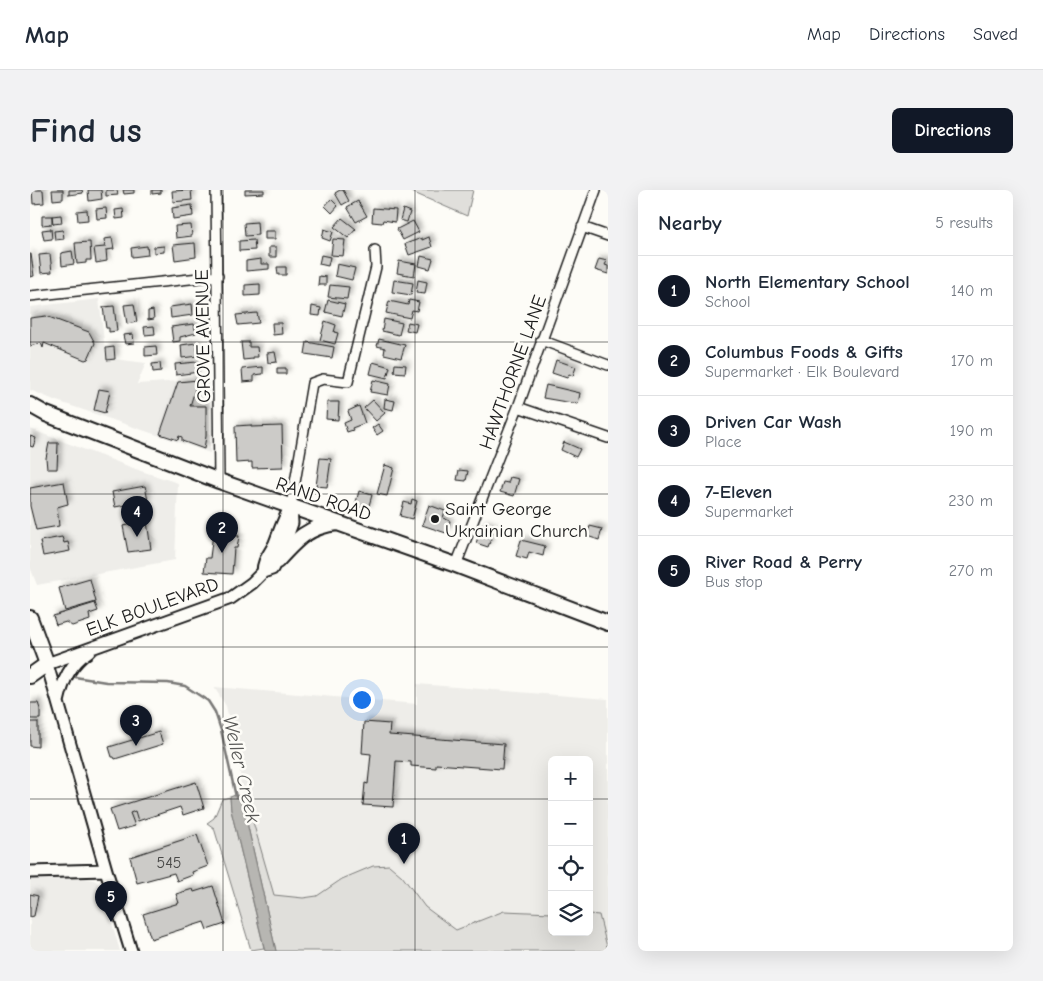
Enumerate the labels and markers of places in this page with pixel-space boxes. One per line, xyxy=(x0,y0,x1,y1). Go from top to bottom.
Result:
pin: 4 xyxy=(121,496,153,537)
place label: Saint George Ukrainian Church xyxy=(445,498,588,542)
pin: 2 xyxy=(206,512,238,553)
marker: Saint George Ukrainian Church xyxy=(429,513,441,525)
pin: 3 xyxy=(120,705,152,746)
pin: 1 xyxy=(388,823,420,864)
pin: 5 xyxy=(95,881,127,922)

